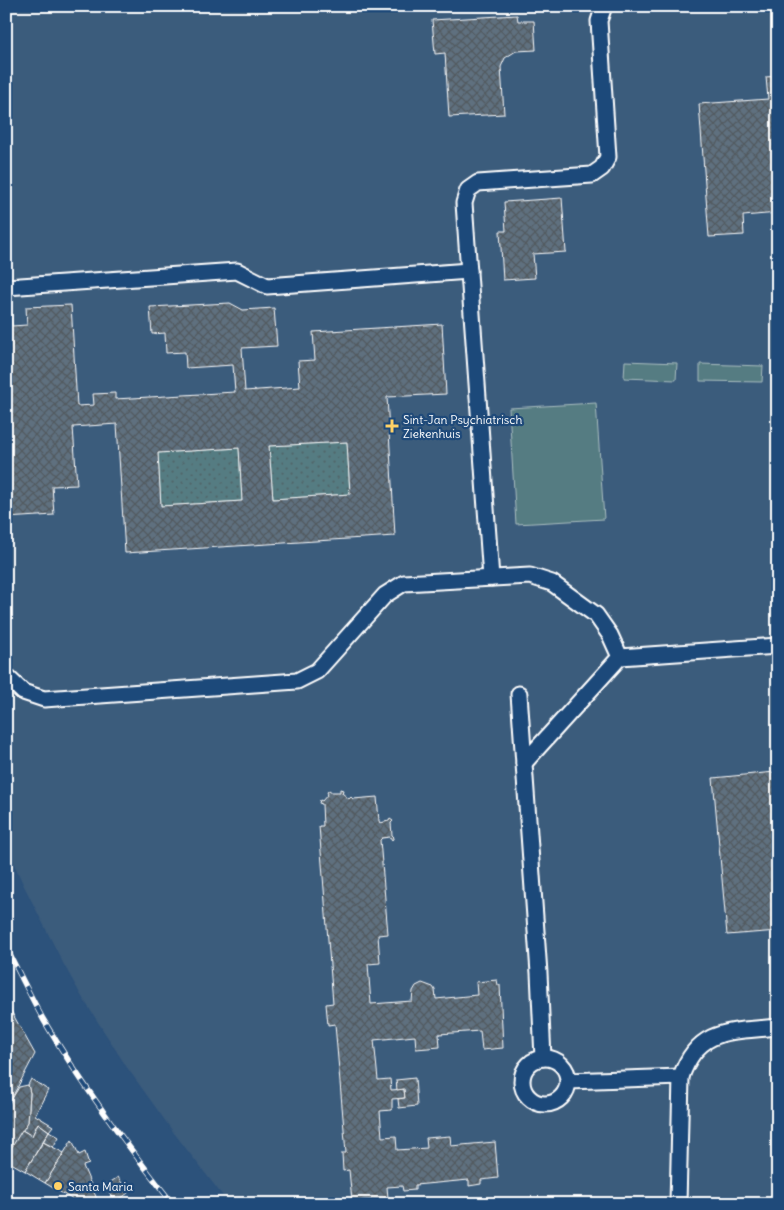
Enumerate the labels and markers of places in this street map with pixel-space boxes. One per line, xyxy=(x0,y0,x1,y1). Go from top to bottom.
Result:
place label: Sint-Jan Psychiatrisch Ziekenhuis xyxy=(403,412,522,441)
marker: Sint-Jan Psychiatrisch Ziekenhuis xyxy=(385,419,399,433)
place label: Santa Maria xyxy=(68,1179,133,1194)
marker: Santa Maria xyxy=(52,1180,64,1192)

